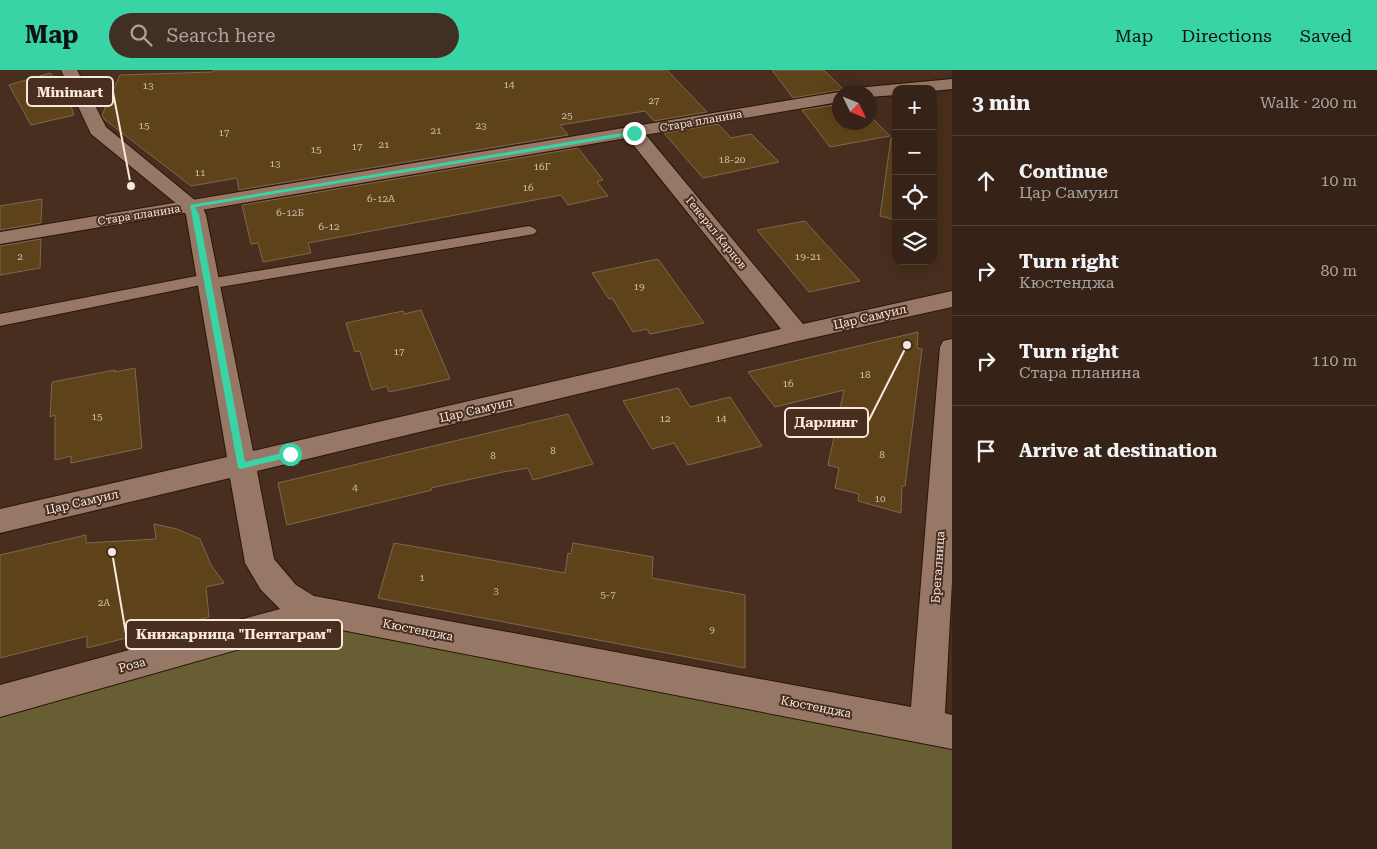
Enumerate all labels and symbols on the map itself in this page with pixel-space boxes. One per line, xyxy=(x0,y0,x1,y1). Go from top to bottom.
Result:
callout: Minimart xyxy=(27,77,113,106)
house number: 14 xyxy=(503,79,515,90)
house number: 13 xyxy=(142,80,154,91)
text: Minimart xyxy=(37,84,103,100)
north arrow xyxy=(832,85,877,130)
house number: 27 xyxy=(648,95,660,106)
street label: Стара планина xyxy=(659,107,743,135)
house number: 25 xyxy=(561,110,573,121)
house number: 15 xyxy=(138,120,150,131)
house number: 23 xyxy=(475,120,487,131)
route end xyxy=(623,122,646,145)
house number: 21 xyxy=(430,125,442,136)
house number: 17 xyxy=(218,127,230,138)
house number: 21 xyxy=(378,139,390,150)
house number: 17 xyxy=(351,141,363,152)
house number: 15 xyxy=(310,144,322,155)
house number: 18-20 xyxy=(719,154,746,165)
house number: 13 xyxy=(269,158,281,169)
house number: 16Г xyxy=(533,161,551,172)
house number: 11 xyxy=(194,167,206,178)
house number: 16 xyxy=(522,182,534,193)
house number: 6-12А xyxy=(367,193,395,204)
street label: Генерал Карцов xyxy=(683,194,749,272)
street label: Стара планина xyxy=(97,202,181,228)
house number: 6-12Б xyxy=(276,207,304,218)
house number: 6-12 xyxy=(318,221,340,232)
house number: 2 xyxy=(17,251,23,262)
house number: 19-21 xyxy=(795,251,822,262)
house number: 19 xyxy=(633,281,645,292)
street label: Цар Самуил xyxy=(832,302,908,332)
house number: 17 xyxy=(393,346,405,357)
house number: 18 xyxy=(859,369,871,380)
house number: 16 xyxy=(782,378,794,389)
street label: Цар Самуил xyxy=(438,395,514,425)
callout: Дарлинг xyxy=(785,408,868,437)
house number: 15 xyxy=(91,411,103,422)
house number: 12 xyxy=(659,413,671,424)
house number: 14 xyxy=(715,413,727,424)
text: Дарлинг xyxy=(794,414,858,430)
route start xyxy=(279,443,302,466)
house number: 8 xyxy=(550,445,556,456)
house number: 8 xyxy=(879,449,885,460)
house number: 8 xyxy=(490,450,496,461)
house number: 4 xyxy=(352,482,358,493)
street label: Цар Самуил xyxy=(44,487,120,517)
house number: 10 xyxy=(874,493,886,504)
street label: Брегалница xyxy=(928,530,948,604)
house number: 1 xyxy=(419,572,425,583)
house number: 3 xyxy=(493,585,499,596)
house number: 5-7 xyxy=(600,589,616,600)
house number: 2А xyxy=(98,597,110,608)
street label: Кюстенджа xyxy=(382,616,455,644)
callout: Книжарница "Пентаграм" xyxy=(126,620,342,649)
house number: 9 xyxy=(709,624,715,635)
text: Книжарница "Пентаграм" xyxy=(136,626,332,642)
street label: Роза xyxy=(117,655,148,675)
street label: Кюстенджа xyxy=(780,693,853,721)

